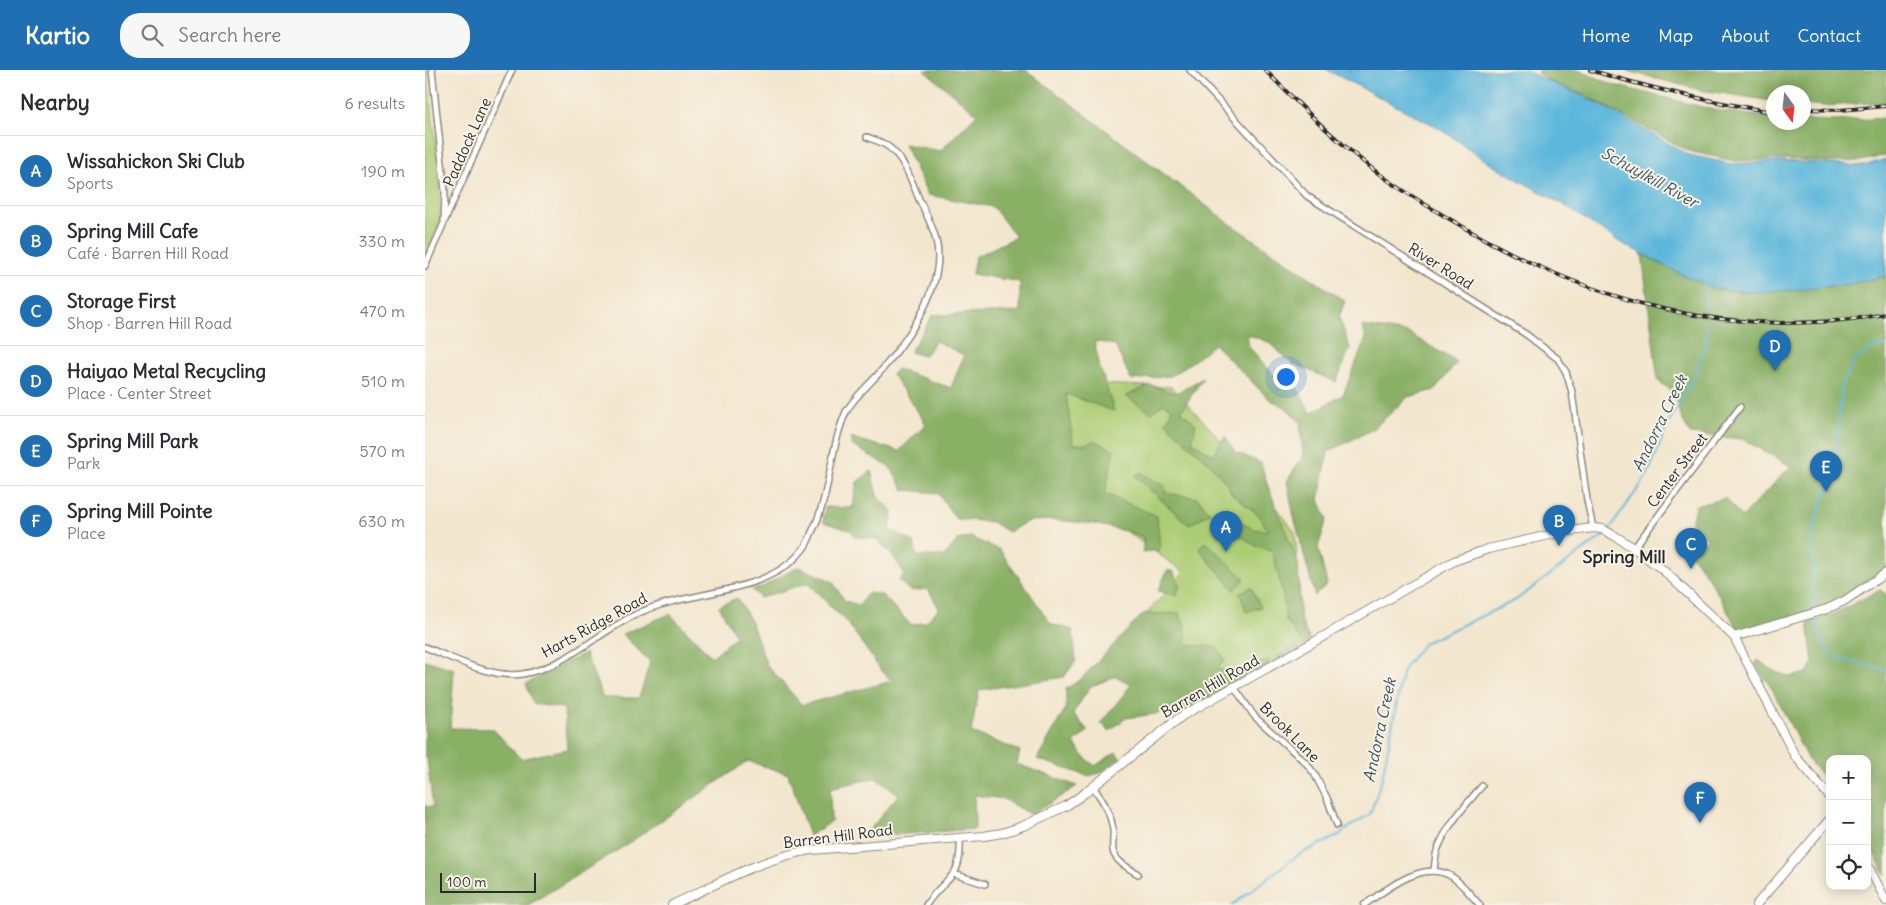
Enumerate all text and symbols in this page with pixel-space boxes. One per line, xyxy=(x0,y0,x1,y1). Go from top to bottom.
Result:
search box xyxy=(120,13,470,58)
text: Kartio xyxy=(25,20,90,50)
icon: search xyxy=(138,21,166,49)
text: Search here xyxy=(178,23,281,47)
text: Home xyxy=(1582,24,1630,47)
text: Map xyxy=(1658,24,1693,47)
text: About xyxy=(1721,24,1769,47)
text: Contact xyxy=(1797,24,1861,47)
north arrow xyxy=(1766,85,1811,130)
text: Nearby xyxy=(20,89,90,116)
text: 6 results xyxy=(344,93,405,113)
street label: Paddock Lane xyxy=(439,95,495,189)
water label: Schuylkill River xyxy=(1598,142,1704,213)
text: Wissahickon Ski Club xyxy=(67,149,245,173)
text: A xyxy=(31,161,41,181)
text: 190 m xyxy=(361,161,405,181)
text: Sports xyxy=(67,173,113,193)
text: Spring Mill Cafe xyxy=(67,219,198,243)
text: B xyxy=(31,231,41,251)
text: 330 m xyxy=(358,231,405,251)
street label: River Road xyxy=(1405,239,1477,294)
text: Café · Barren Hill Road xyxy=(67,243,229,263)
text: Storage First xyxy=(67,289,176,313)
text: C xyxy=(31,301,41,321)
text: 470 m xyxy=(360,301,405,321)
text: Shop · Barren Hill Road xyxy=(67,313,232,333)
pin: D xyxy=(1759,330,1791,371)
text: Haiyao Metal Recycling xyxy=(67,359,266,383)
your location xyxy=(1273,364,1299,390)
water label: Andorra Creek xyxy=(1627,369,1692,475)
text: D xyxy=(30,371,42,391)
text: 510 m xyxy=(361,371,405,391)
text: Place · Center Street xyxy=(67,383,212,403)
text: Spring Mill Park xyxy=(67,429,198,453)
street label: Center Street xyxy=(1643,429,1711,511)
text: E xyxy=(31,441,41,461)
text: 570 m xyxy=(360,441,405,461)
pin: E xyxy=(1810,451,1842,492)
text: Park xyxy=(67,453,100,473)
text: Spring Mill Pointe xyxy=(67,499,212,523)
pin: B xyxy=(1543,505,1575,546)
text: F xyxy=(31,511,41,531)
text: 630 m xyxy=(358,511,405,531)
pin: A xyxy=(1210,511,1242,552)
text: Place xyxy=(67,523,106,543)
pin: C xyxy=(1675,528,1707,569)
district label: Spring Mill xyxy=(1582,545,1666,568)
street label: Harts Ridge Road xyxy=(538,588,650,662)
street label: Barren Hill Road xyxy=(1158,650,1263,722)
water label: Andorra Creek xyxy=(1358,674,1400,784)
street label: Brook Lane xyxy=(1256,698,1324,766)
map controls xyxy=(1826,755,1871,890)
button: + xyxy=(1826,755,1871,800)
pin: F xyxy=(1684,782,1716,823)
button: − xyxy=(1826,800,1871,845)
street label: Barren Hill Road xyxy=(782,820,894,852)
button: locate xyxy=(1826,845,1871,890)
scale bar xyxy=(440,870,536,893)
text: 100 m xyxy=(447,873,487,891)

